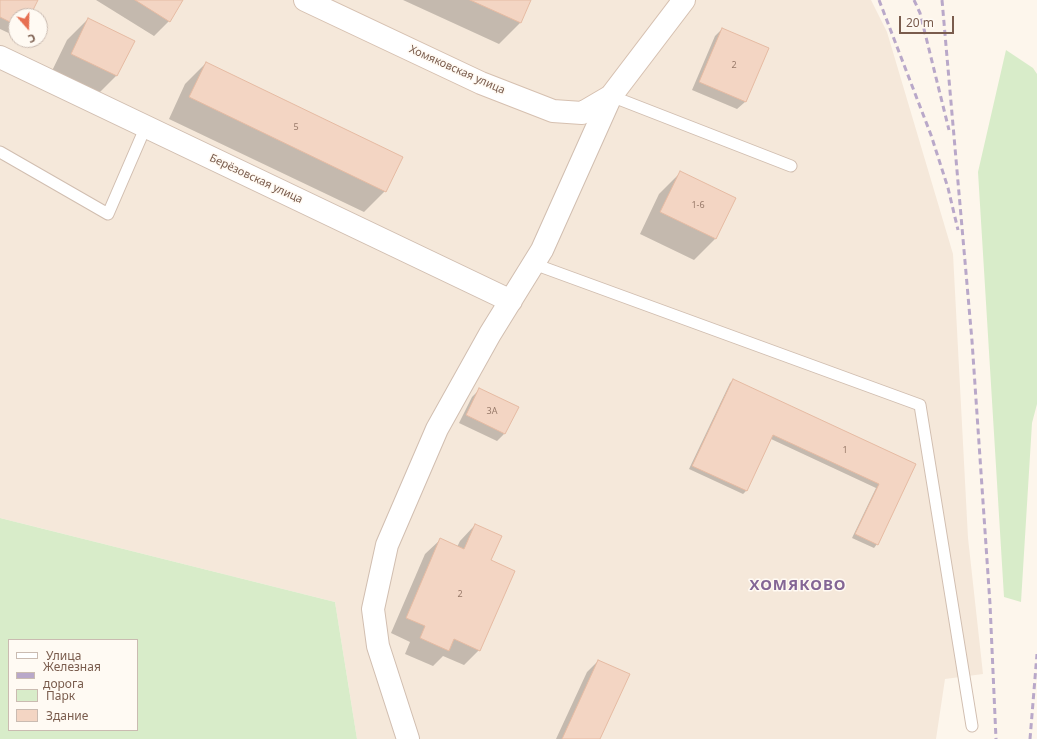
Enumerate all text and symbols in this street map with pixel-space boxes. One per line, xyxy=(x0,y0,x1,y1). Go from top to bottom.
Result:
north arrow xyxy=(8,8,48,48)
scale bar xyxy=(901,8,956,34)
text: 20 m xyxy=(906,14,934,31)
text: С xyxy=(26,31,38,47)
street label: Хомяковская улица xyxy=(407,43,507,97)
house number: 2 xyxy=(731,60,737,70)
house number: 5 xyxy=(293,122,299,132)
street label: Берёзовская улица xyxy=(207,152,305,206)
house number: 1-6 xyxy=(691,200,705,210)
house number: 3А xyxy=(487,406,497,416)
house number: 1 xyxy=(842,445,848,455)
district label: ХОМЯКОВО xyxy=(749,577,847,595)
house number: 2 xyxy=(457,589,463,599)
legend xyxy=(8,639,138,731)
text: Улица xyxy=(46,647,81,664)
text: Железная дорога xyxy=(43,658,101,692)
text: Парк xyxy=(46,687,75,704)
text: Здание xyxy=(46,707,88,724)

